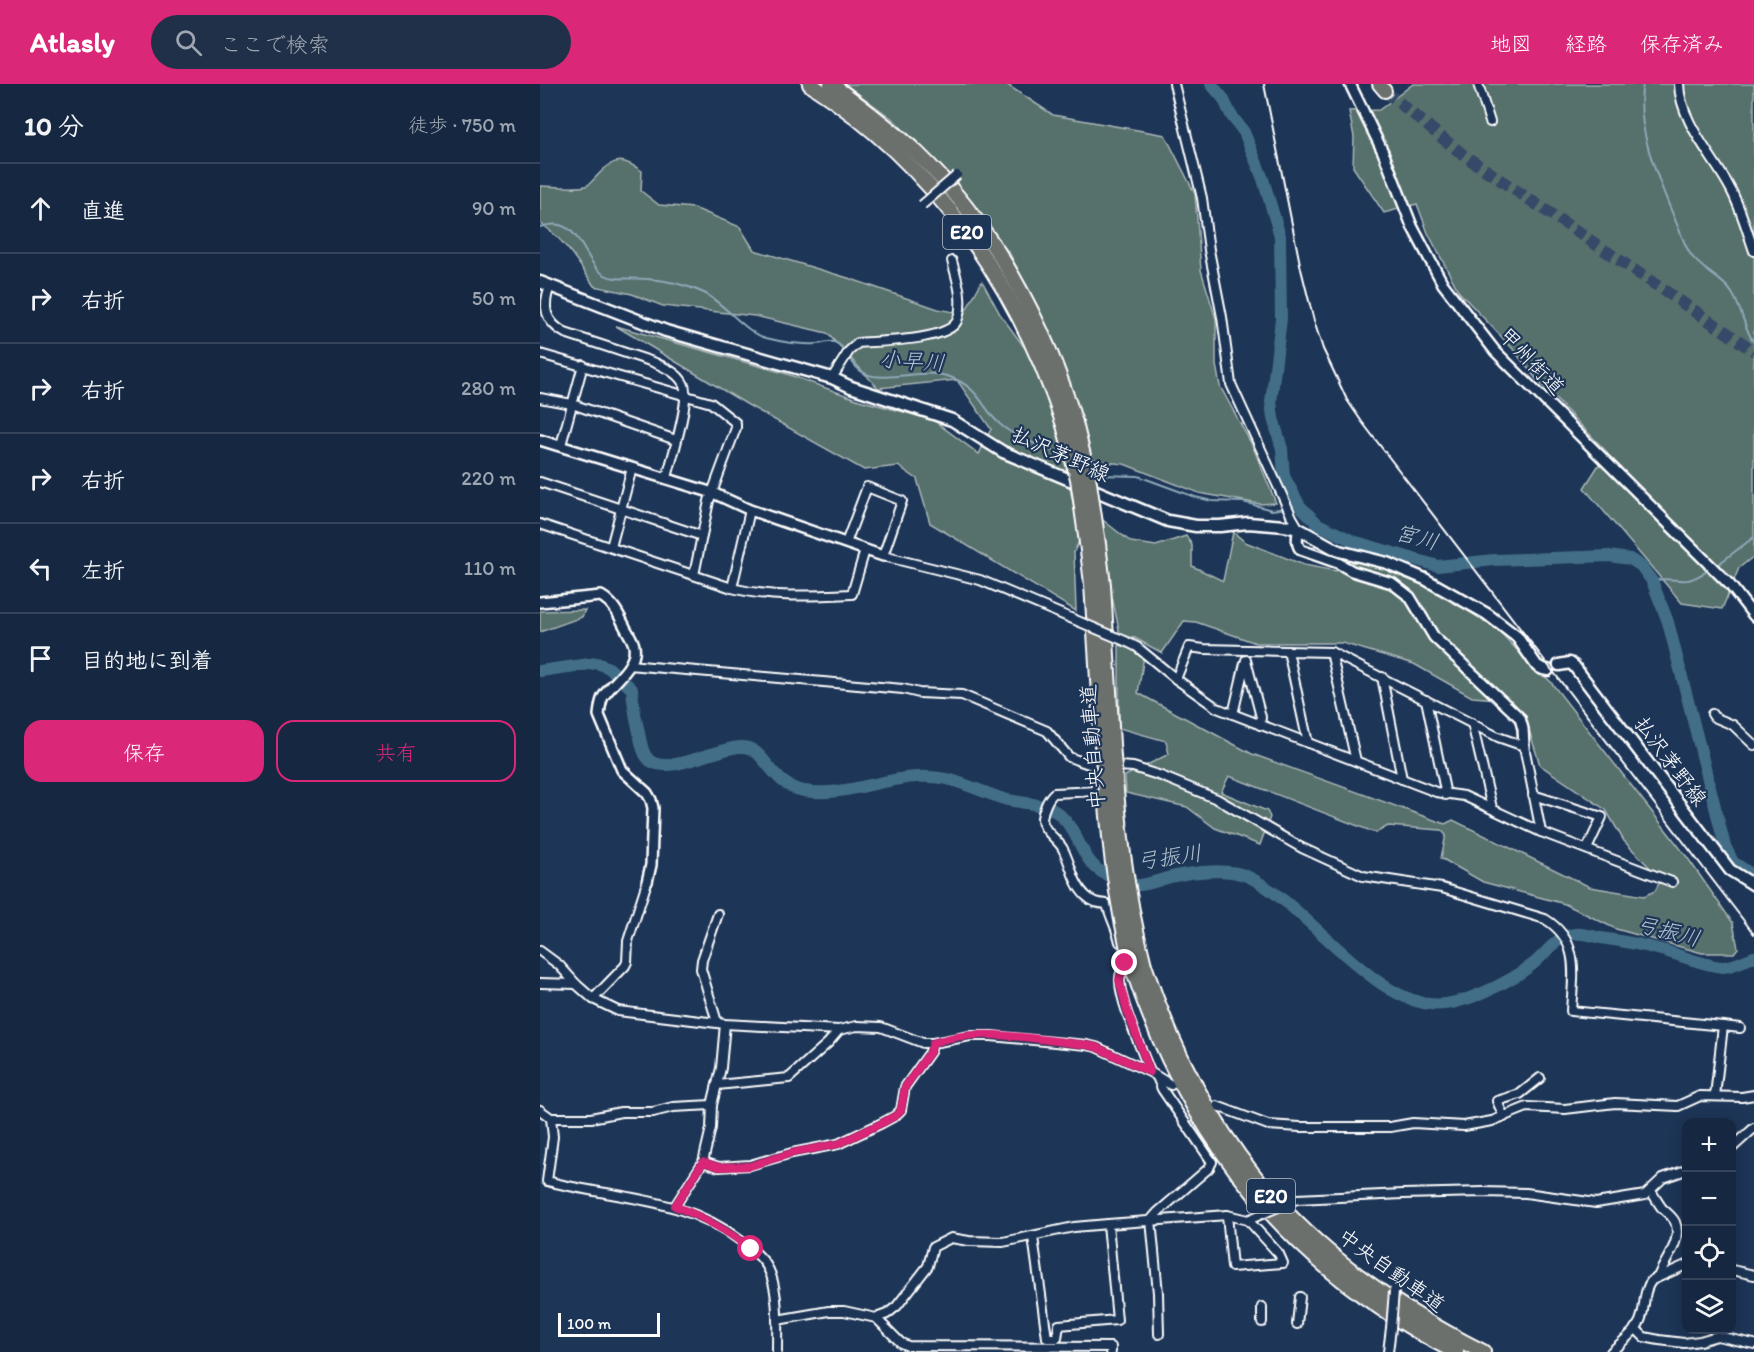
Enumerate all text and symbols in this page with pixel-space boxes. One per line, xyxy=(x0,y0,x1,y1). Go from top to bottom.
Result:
search box xyxy=(151,15,571,69)
text: Atlasly xyxy=(30,25,115,59)
icon: search xyxy=(172,26,205,59)
text: ここで検索 xyxy=(220,31,330,58)
text: 地図 xyxy=(1490,31,1532,56)
text: 経路 xyxy=(1565,31,1607,56)
text: 保存済み xyxy=(1640,31,1724,56)
text: 10 分 xyxy=(24,110,84,142)
text: 徒歩 · 750 m xyxy=(408,113,516,137)
icon: ahead xyxy=(24,192,57,225)
text: 90 m xyxy=(472,196,516,220)
text: 直進 xyxy=(81,197,125,224)
road number: E20 xyxy=(943,215,991,249)
icon: right xyxy=(24,282,57,315)
text: 50 m xyxy=(472,286,516,310)
text: 右折 xyxy=(81,287,125,314)
street label: 甲州街道 xyxy=(1494,322,1570,400)
water label: 小早川 xyxy=(878,345,946,377)
icon: right xyxy=(24,372,57,405)
text: 280 m xyxy=(461,376,516,400)
text: 右折 xyxy=(81,377,125,404)
street label: 払沢茅野線 xyxy=(1008,421,1114,487)
icon: right xyxy=(24,462,57,495)
text: 220 m xyxy=(461,466,516,490)
text: 右折 xyxy=(81,467,125,494)
water label: 宮川 xyxy=(1392,518,1442,556)
icon: left xyxy=(24,552,57,585)
text: 110 m xyxy=(464,556,516,580)
text: 左折 xyxy=(81,557,125,584)
icon: arrive xyxy=(24,642,57,675)
text: 目的地に到着 xyxy=(81,647,213,674)
street label: 中央自動車道 xyxy=(1075,683,1109,811)
street label: 払沢茅野線 xyxy=(1629,712,1713,810)
button: 保存 xyxy=(24,720,264,782)
button: 共有 xyxy=(276,720,516,782)
water label: 弓振川 xyxy=(1134,839,1204,875)
water label: 弓振川 xyxy=(1633,910,1703,952)
route end xyxy=(1111,949,1137,975)
map controls xyxy=(1682,1118,1736,1334)
button: + xyxy=(1682,1118,1736,1172)
button: − xyxy=(1682,1172,1736,1226)
road number: E20 xyxy=(1247,1179,1295,1213)
street label: 中央自動車道 xyxy=(1334,1223,1450,1317)
button: locate xyxy=(1682,1226,1736,1280)
route start xyxy=(737,1235,763,1261)
button: layers xyxy=(1682,1280,1736,1334)
scale bar xyxy=(558,1310,660,1338)
text: 100 m xyxy=(567,1314,611,1333)

